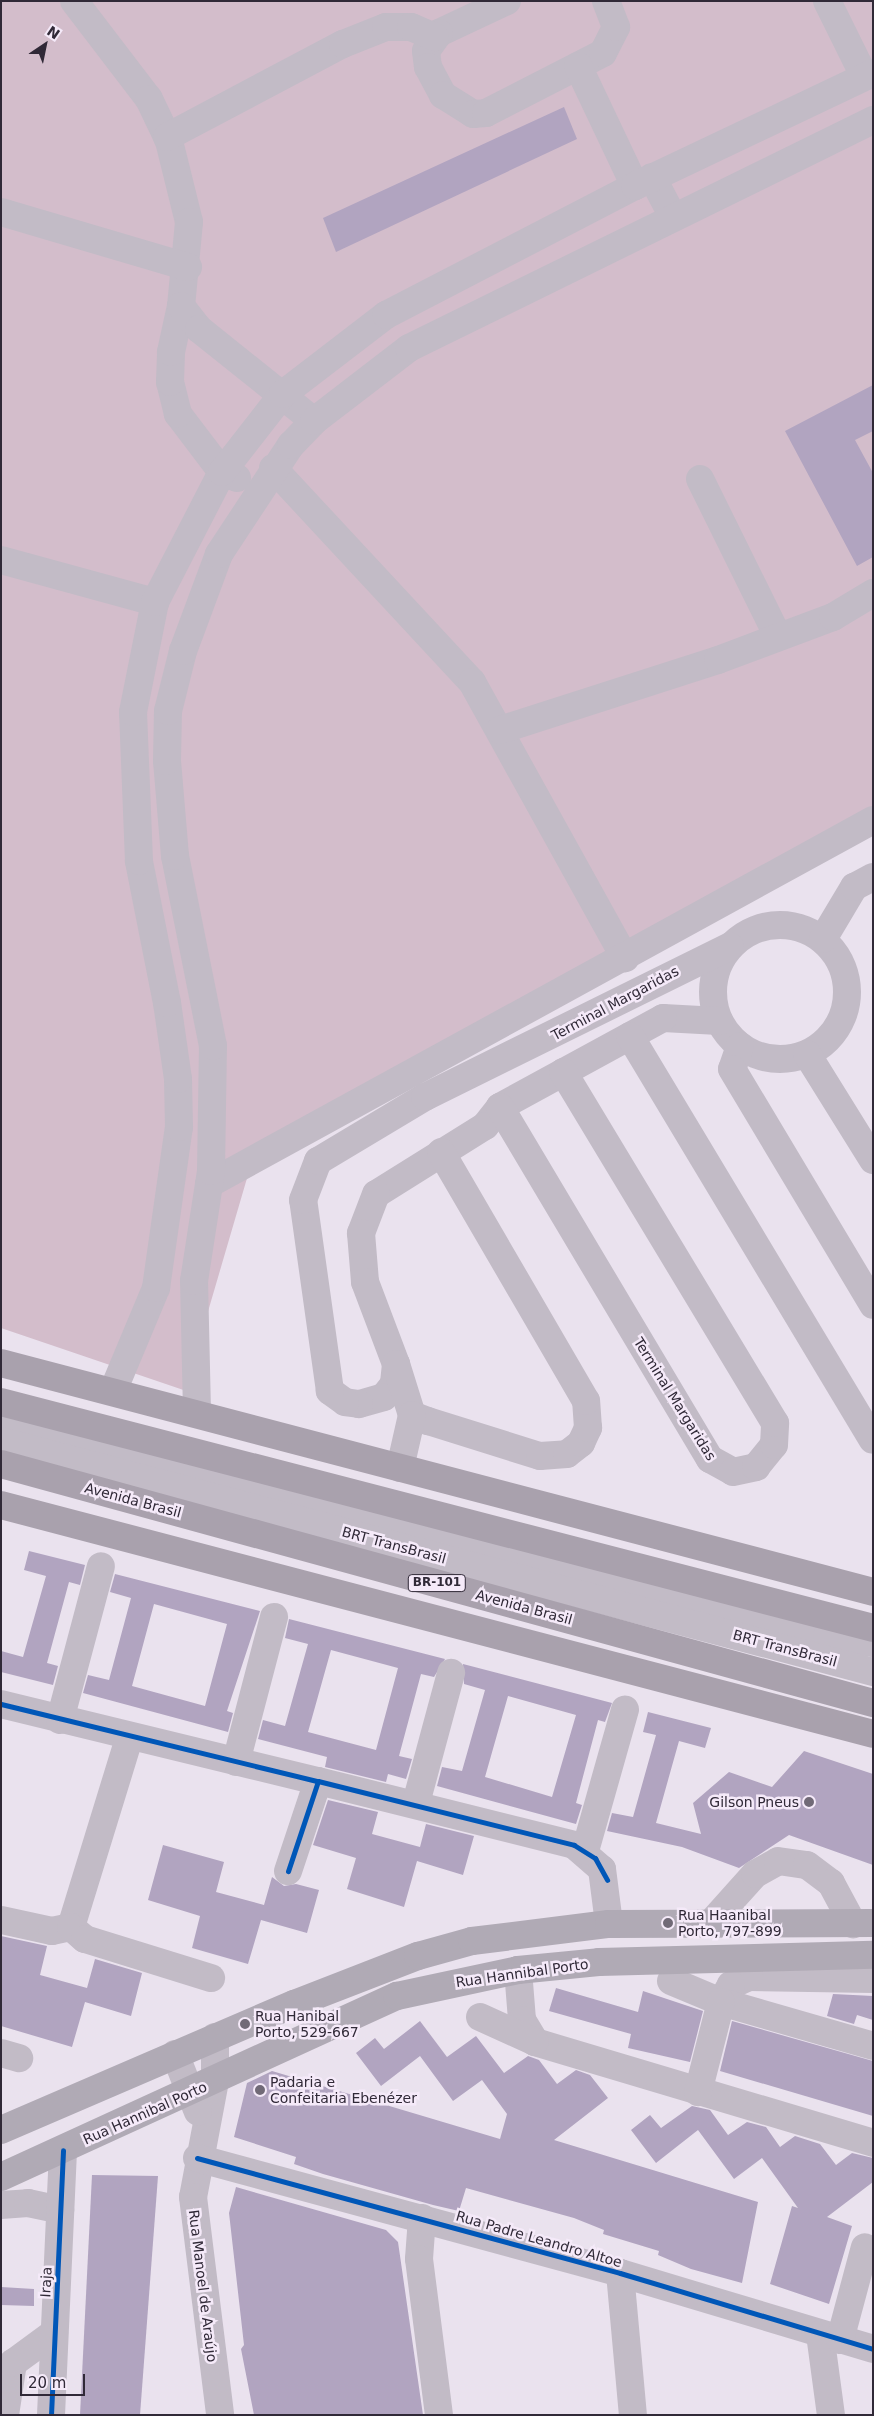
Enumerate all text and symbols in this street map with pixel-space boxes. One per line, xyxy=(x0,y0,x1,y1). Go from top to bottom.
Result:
north arrow xyxy=(20,20,70,70)
text: N xyxy=(44,23,63,42)
street label: Terminal Margaridas xyxy=(549,962,681,1044)
street label: Terminal Margaridas xyxy=(630,1334,720,1464)
street label: Avenida Brasil xyxy=(83,1479,183,1521)
street label: BRT TransBrasil xyxy=(340,1523,448,1567)
road number: BR-101 xyxy=(407,1574,467,1592)
street label: Avenida Brasil xyxy=(474,1586,574,1628)
street label: BRT TransBrasil xyxy=(731,1626,839,1670)
place label: Gilson Pneus xyxy=(709,1794,799,1810)
marker: Gilson Pneus xyxy=(803,1796,815,1808)
place label: Rua Haanibal Porto, 797-899 xyxy=(678,1907,782,1940)
marker: Rua Haanibal Porto, 797-899 xyxy=(662,1917,674,1929)
street label: Rua Hannibal Porto xyxy=(455,1955,589,1991)
place label: Rua Hanibal Porto, 529-667 xyxy=(255,2008,359,2040)
marker: Rua Hanibal Porto, 529-667 xyxy=(239,2018,251,2030)
place label: Padaria e Confeitaria Ebenézer xyxy=(270,2074,417,2106)
street label: Rua Hannibal Porto xyxy=(80,2078,210,2148)
marker: Padaria e Confeitaria Ebenézer xyxy=(254,2084,266,2096)
street label: Rua Padre Leandro Altoe xyxy=(454,2207,624,2271)
street label: Rua Manoel de Araújo xyxy=(185,2209,221,2363)
street label: Iraja xyxy=(37,2266,55,2298)
scale bar xyxy=(22,2364,88,2396)
text: 20 m xyxy=(28,2374,66,2392)

